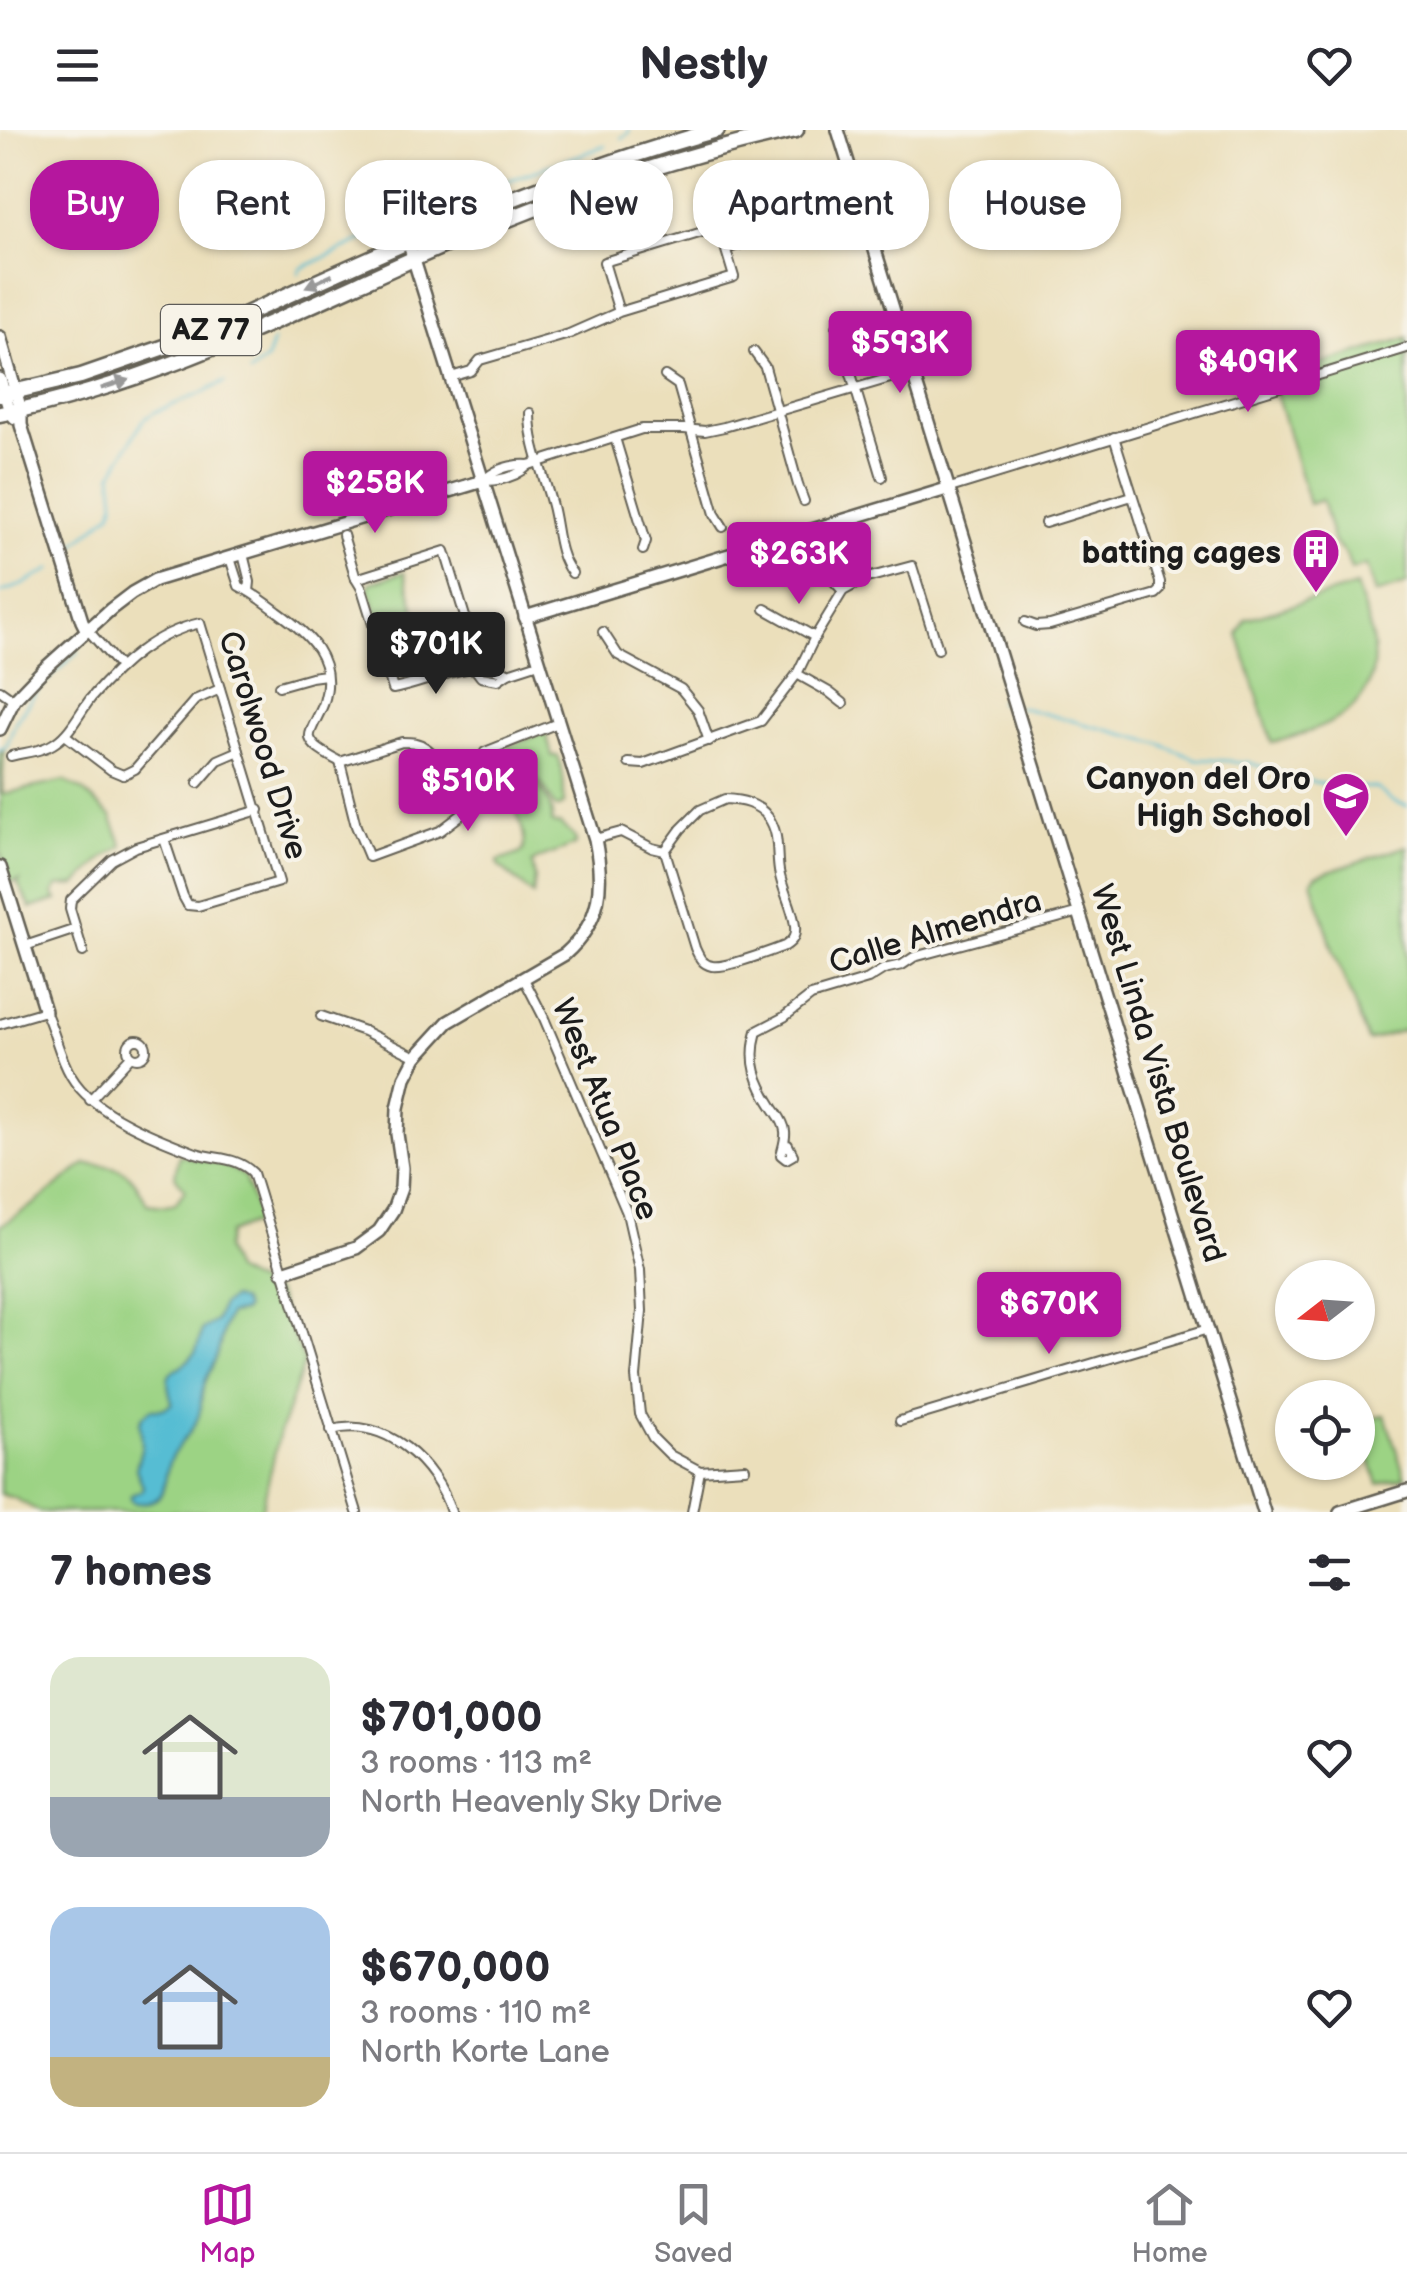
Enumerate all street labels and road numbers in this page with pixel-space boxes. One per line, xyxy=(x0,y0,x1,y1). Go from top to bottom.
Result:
road number: AZ 77 xyxy=(161,305,261,355)
street label: Carolwood Drive xyxy=(209,626,316,864)
street label: West Linda Vista Boulevard xyxy=(1081,880,1234,1267)
street label: Calle Almendra xyxy=(825,882,1046,983)
street label: West Atua Place xyxy=(542,993,667,1226)

